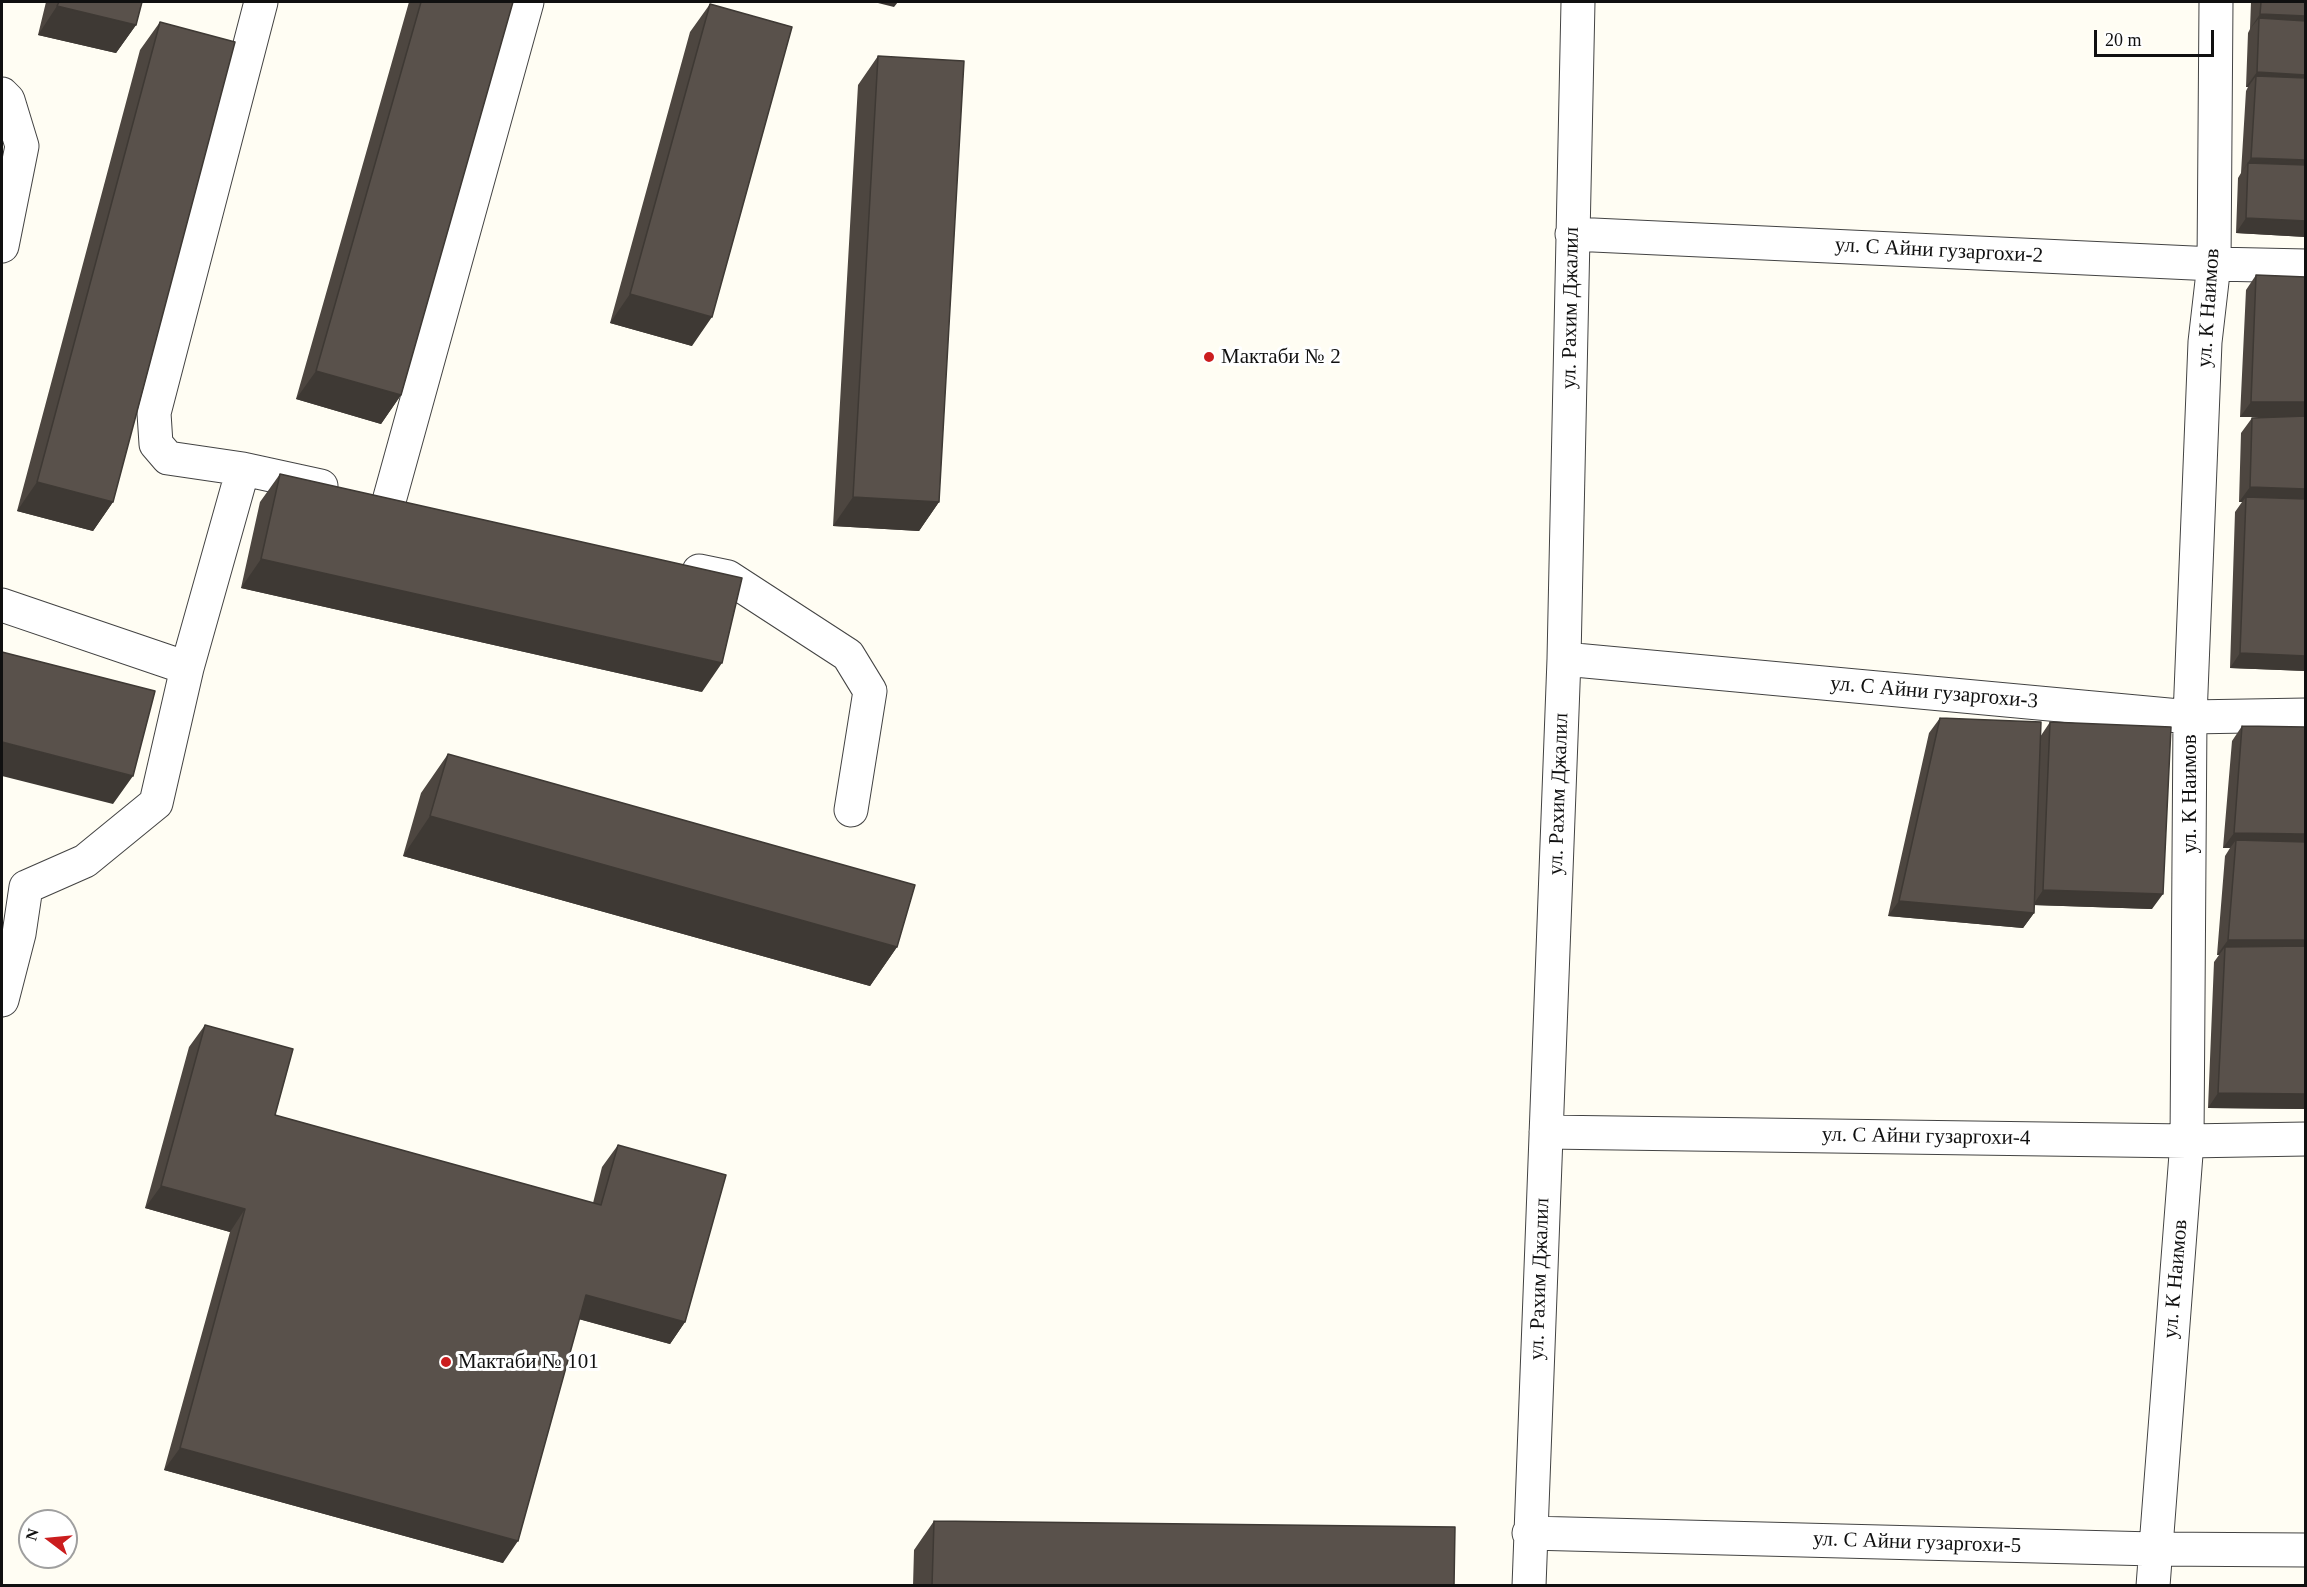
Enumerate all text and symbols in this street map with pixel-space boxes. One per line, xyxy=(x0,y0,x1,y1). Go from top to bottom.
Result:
scale bar xyxy=(2097,18,2217,56)
text: 20 m xyxy=(2105,30,2142,50)
street label: ул. Рахим Джалил xyxy=(1557,227,1585,389)
street label: ул. С Айни гузаргохи-2 xyxy=(1834,233,2044,269)
street label: ул. К Наимов xyxy=(2192,248,2226,368)
place label: Мактаби № 2 xyxy=(1221,344,1341,370)
marker: Мактаби № 2 xyxy=(1202,350,1216,364)
street label: ул. С Айни гузаргохи-3 xyxy=(1829,671,2039,715)
street label: ул. Рахим Джалил xyxy=(1544,712,1574,876)
street label: ул. К Наимов xyxy=(2177,734,2203,854)
street label: ул. С Айни гузаргохи-4 xyxy=(1822,1123,2030,1151)
street label: ул. Рахим Джалил xyxy=(1525,1197,1555,1361)
street label: ул. К Наимов xyxy=(2158,1219,2194,1339)
place label: Мактаби № 101 xyxy=(458,1349,599,1375)
marker: Мактаби № 101 xyxy=(439,1355,453,1369)
north arrow xyxy=(18,1509,78,1569)
text: N xyxy=(22,1527,42,1542)
street label: ул. С Айни гузаргохи-5 xyxy=(1812,1527,2022,1559)

